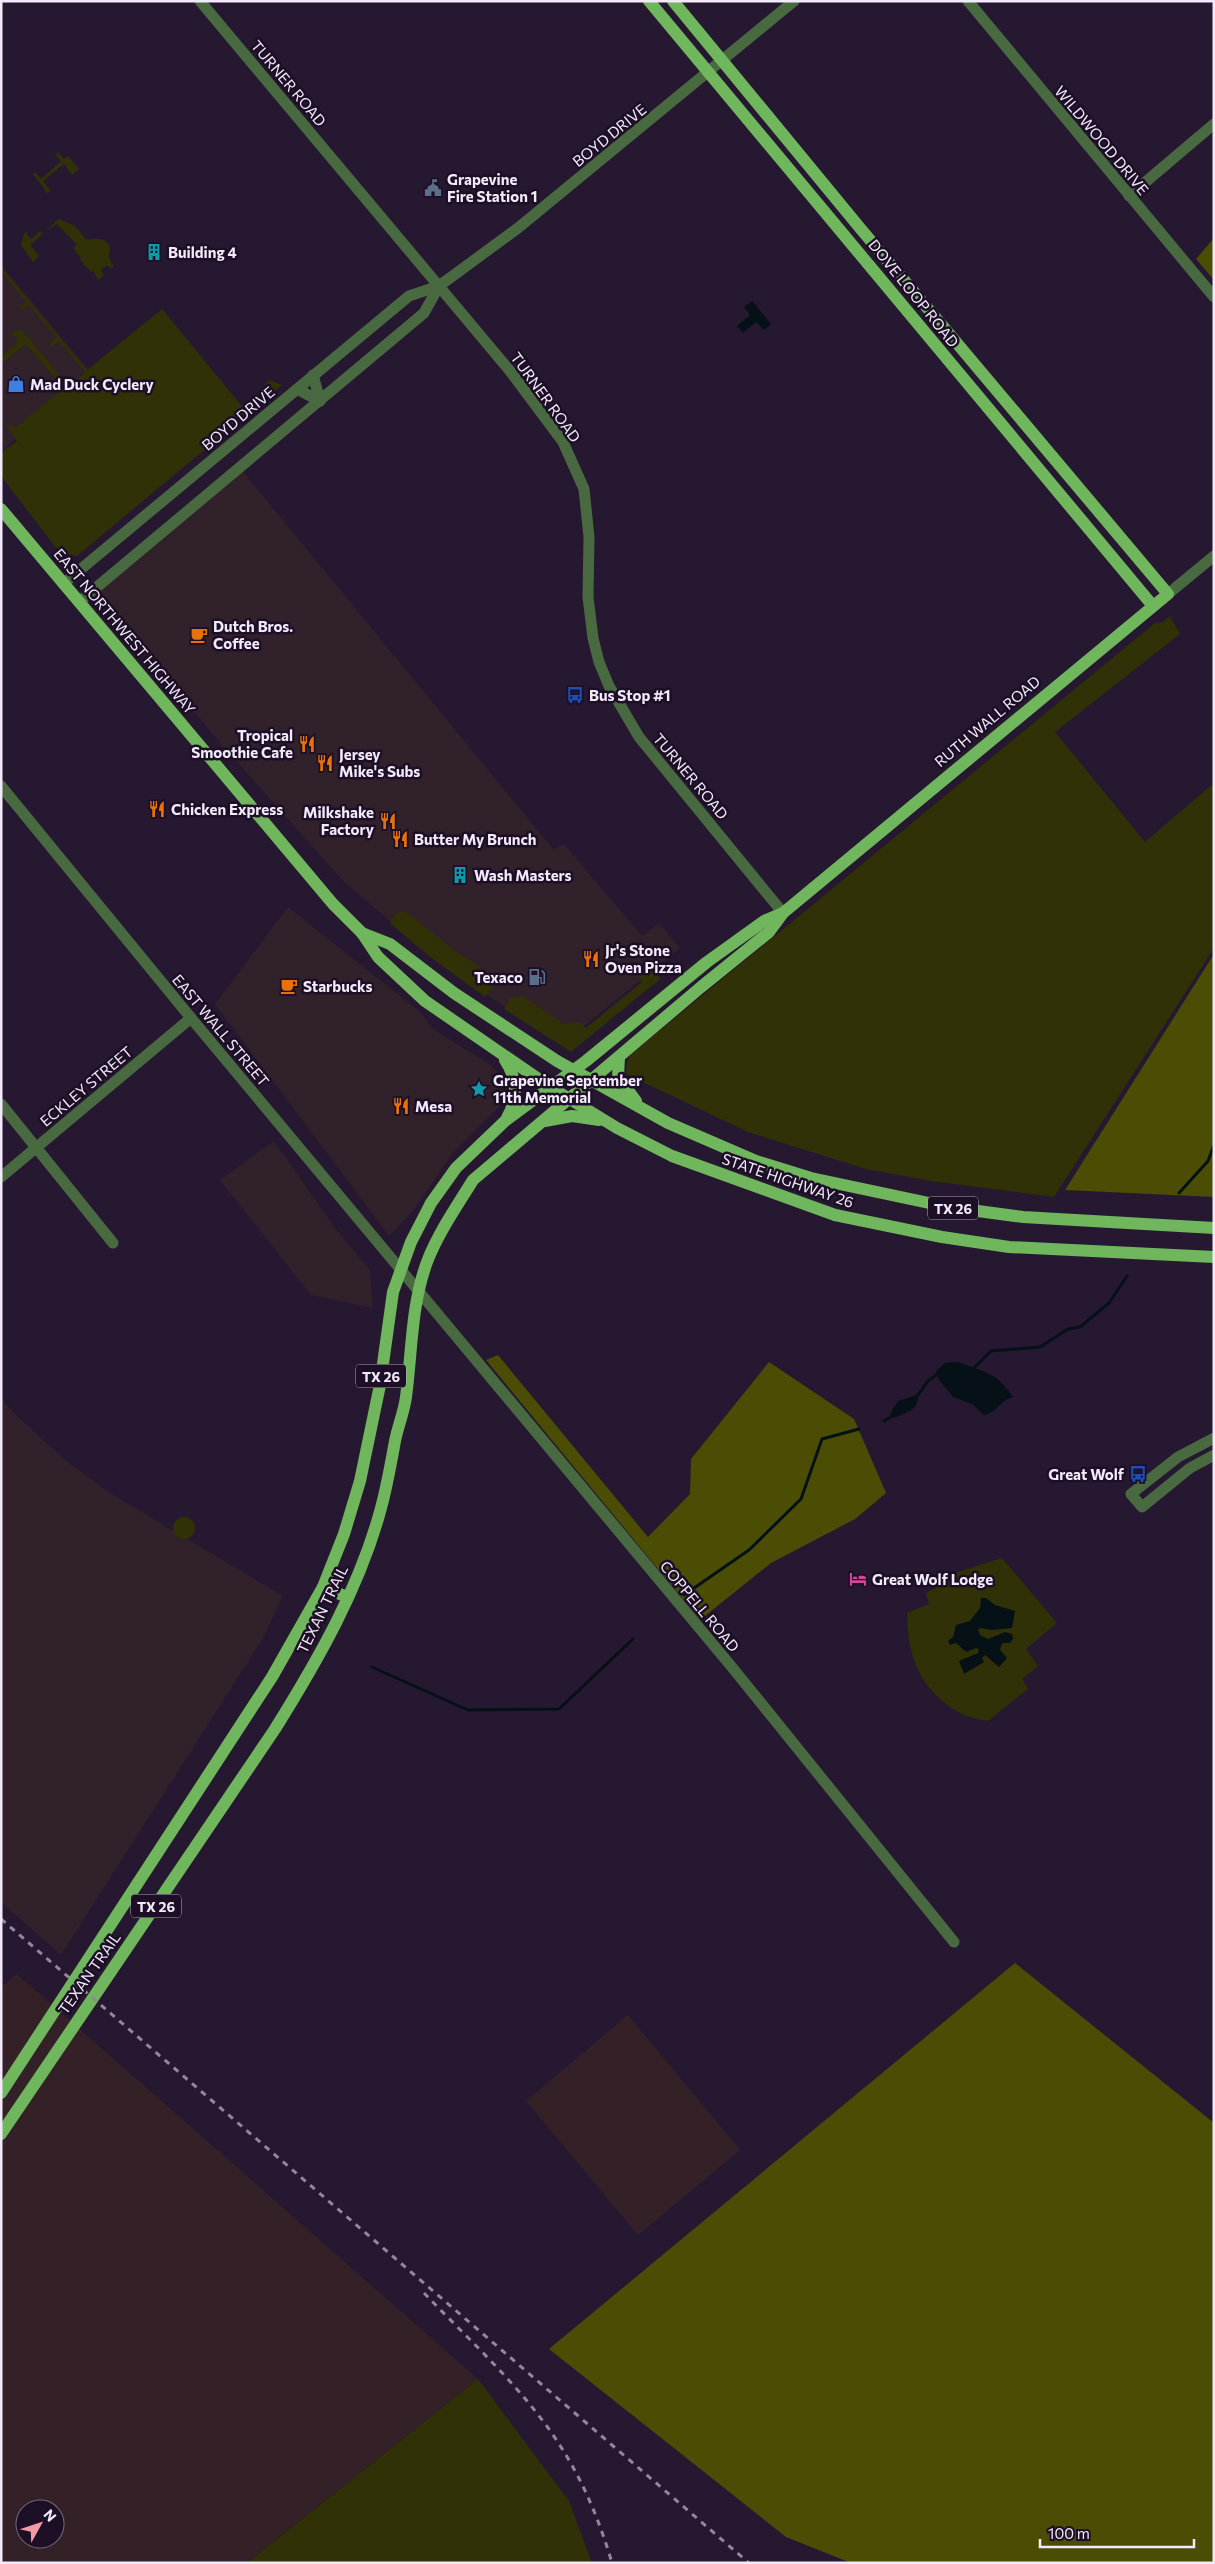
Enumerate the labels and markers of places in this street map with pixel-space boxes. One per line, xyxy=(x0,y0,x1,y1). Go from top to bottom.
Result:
place label: Grapevine Fire Station 1 xyxy=(447,170,537,205)
public building icon: Grapevine Fire Station 1 xyxy=(423,178,443,198)
building icon: Building 4 xyxy=(144,242,164,262)
place label: Building 4 xyxy=(168,243,237,261)
shop icon: Mad Duck Cyclery xyxy=(6,374,26,394)
place label: Mad Duck Cyclery xyxy=(30,375,154,393)
place label: Dutch Bros. Coffee xyxy=(213,617,293,652)
cafe icon: Dutch Bros. Coffee xyxy=(189,625,209,645)
bus stop icon: Bus Stop #1 xyxy=(565,685,585,705)
place label: Bus Stop #1 xyxy=(589,686,670,704)
place label: Tropical Smoothie Cafe xyxy=(191,726,293,761)
restaurant icon: Tropical Smoothie Cafe xyxy=(297,734,317,754)
place label: Jersey Mike's Subs xyxy=(339,745,420,780)
restaurant icon: Jersey Mike's Subs xyxy=(315,753,335,773)
restaurant icon: Chicken Express xyxy=(147,799,167,819)
place label: Chicken Express xyxy=(171,800,283,818)
place label: Milkshake Factory xyxy=(303,803,375,838)
restaurant icon: Milkshake Factory xyxy=(378,811,398,831)
restaurant icon: Butter My Brunch xyxy=(390,829,410,849)
place label: Butter My Brunch xyxy=(414,830,536,848)
building icon: Wash Masters xyxy=(450,865,470,885)
place label: Wash Masters xyxy=(474,866,572,884)
place label: Jr's Stone Oven Pizza xyxy=(605,941,682,976)
restaurant icon: Jr's Stone Oven Pizza xyxy=(581,949,601,969)
fuel station icon: Texaco xyxy=(527,967,547,987)
place label: Texaco xyxy=(474,968,523,986)
cafe icon: Starbucks xyxy=(279,976,299,996)
place label: Starbucks xyxy=(303,977,373,995)
place label: Grapevine September 11th Memorial xyxy=(493,1071,642,1106)
place icon: Grapevine September 11th Memorial xyxy=(469,1079,489,1099)
restaurant icon: Mesa xyxy=(391,1096,411,1116)
place label: Mesa xyxy=(415,1097,452,1115)
bus stop icon: Great Wolf xyxy=(1128,1464,1148,1484)
place label: Great Wolf xyxy=(1048,1465,1125,1483)
hotel icon: Great Wolf Lodge xyxy=(848,1569,868,1589)
place label: Great Wolf Lodge xyxy=(872,1570,993,1588)

